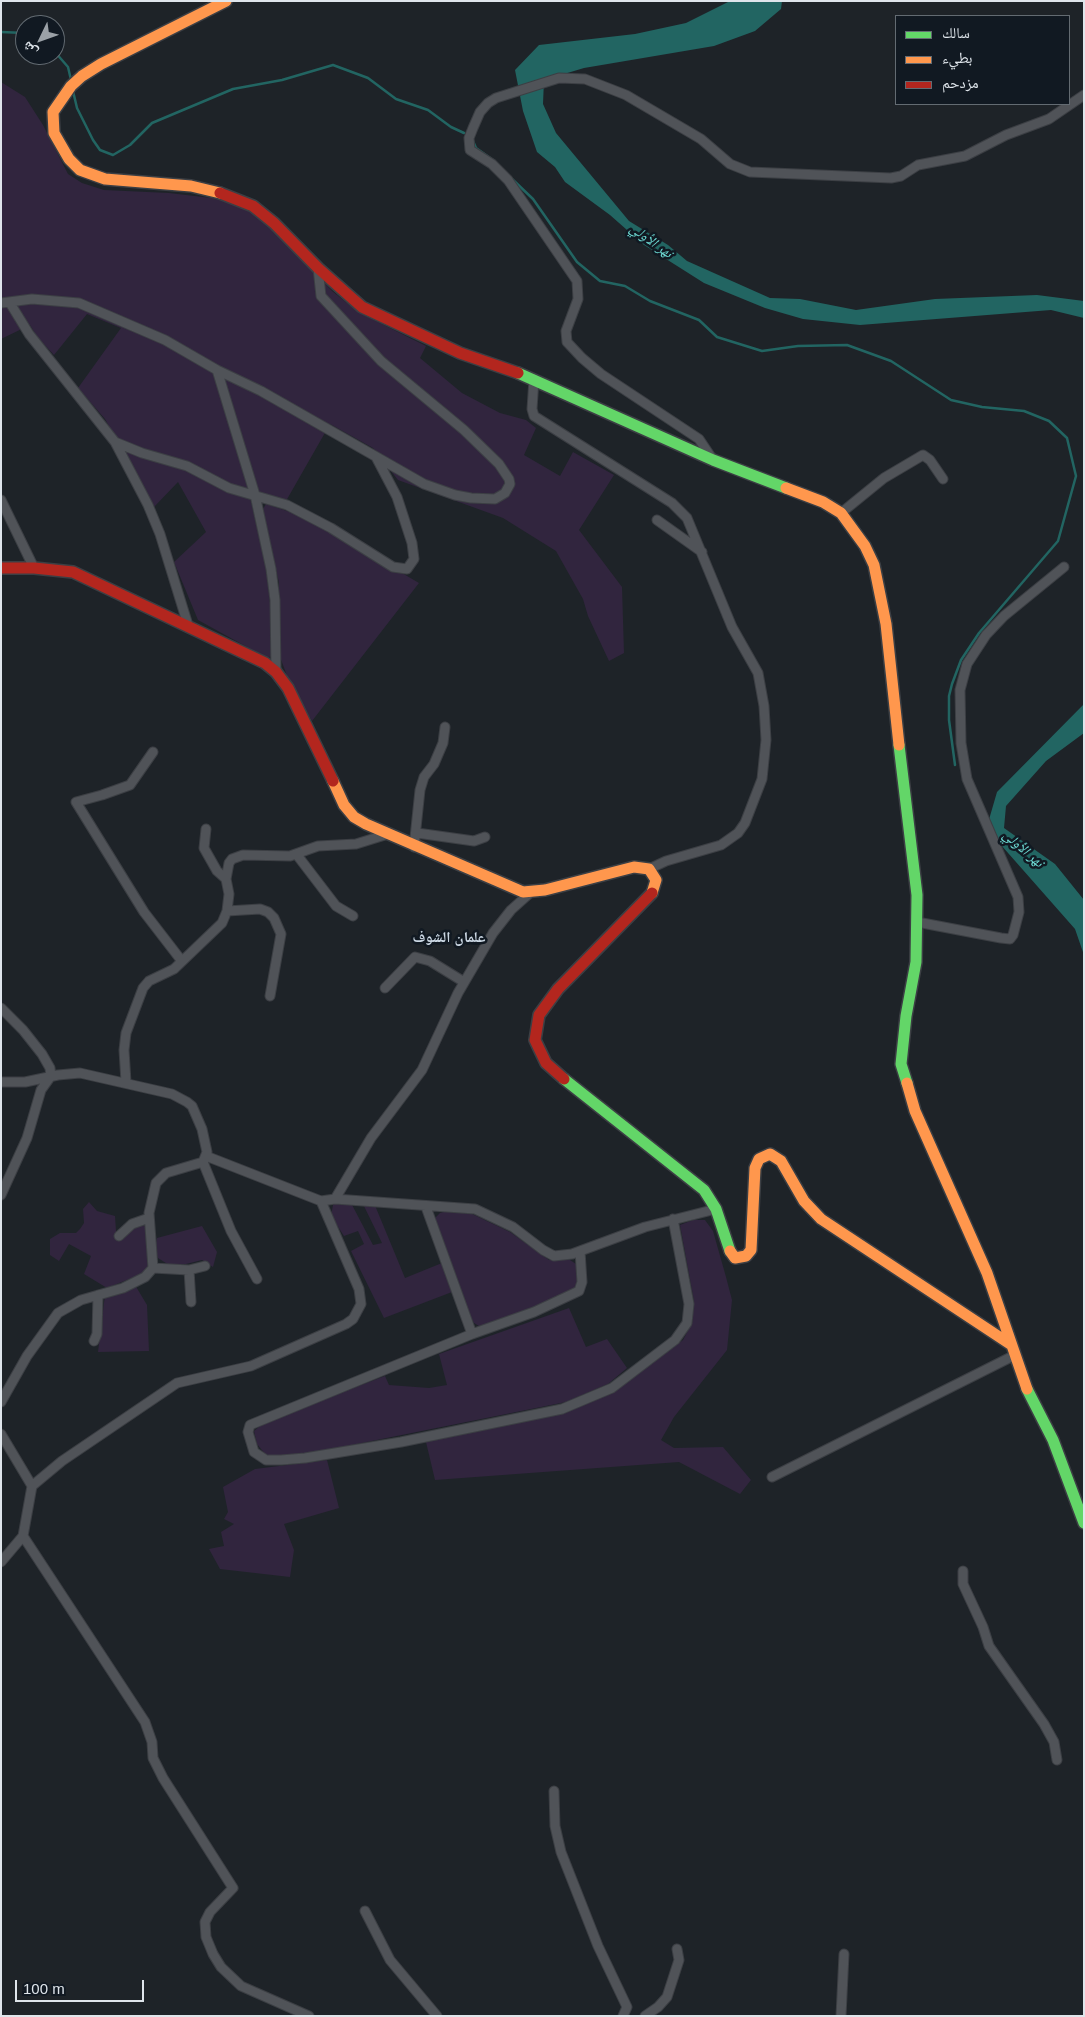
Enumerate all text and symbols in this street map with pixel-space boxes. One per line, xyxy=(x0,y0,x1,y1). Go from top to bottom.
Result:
north arrow xyxy=(15,15,65,65)
legend xyxy=(895,15,1070,105)
text: سالك xyxy=(942,24,970,41)
text: ش xyxy=(19,38,41,60)
text: بطيء xyxy=(942,49,972,66)
text: مزدحم xyxy=(942,74,979,91)
water label: نهر الأولي xyxy=(626,220,676,262)
water label: نهر الأولي xyxy=(999,827,1047,871)
district label: علمان الشوف xyxy=(412,929,486,947)
scale bar xyxy=(18,1970,146,2002)
text: 100 m xyxy=(23,1980,65,1997)

